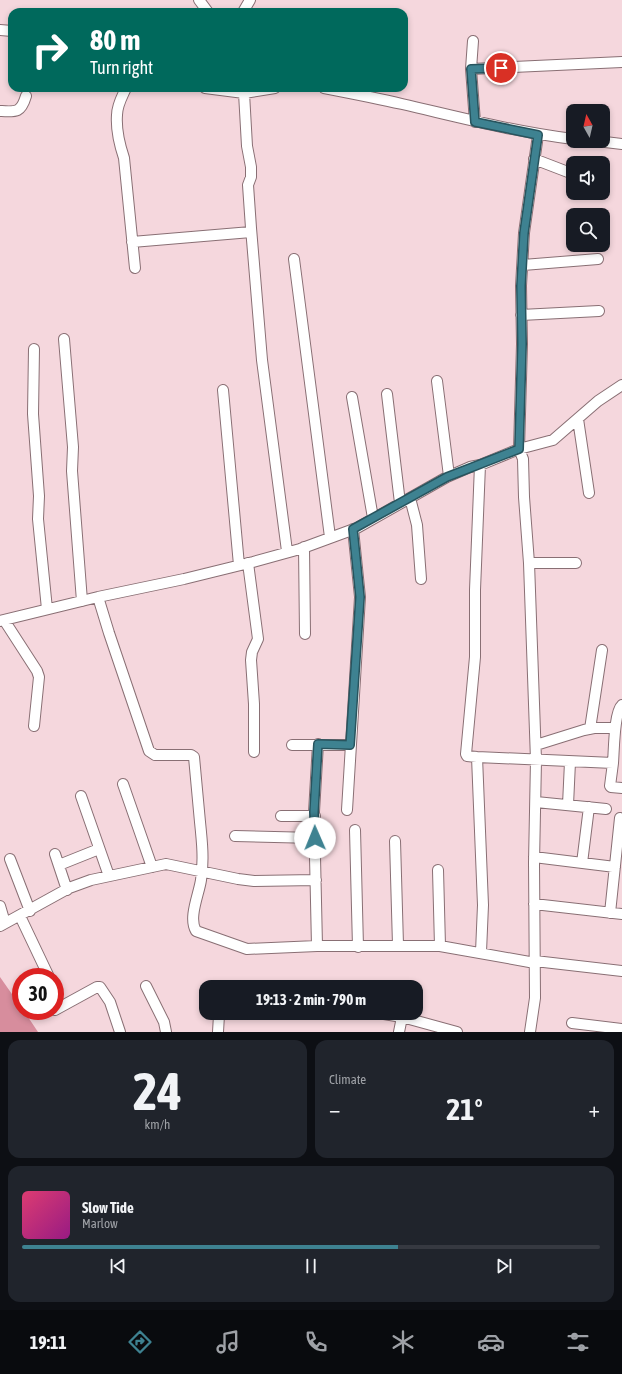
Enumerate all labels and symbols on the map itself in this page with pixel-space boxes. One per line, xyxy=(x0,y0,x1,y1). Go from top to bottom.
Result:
pin xyxy=(484,51,518,85)
north arrow xyxy=(566,104,610,148)
position arrow xyxy=(294,817,336,859)
speed limit sign: 30 xyxy=(12,968,64,1020)

